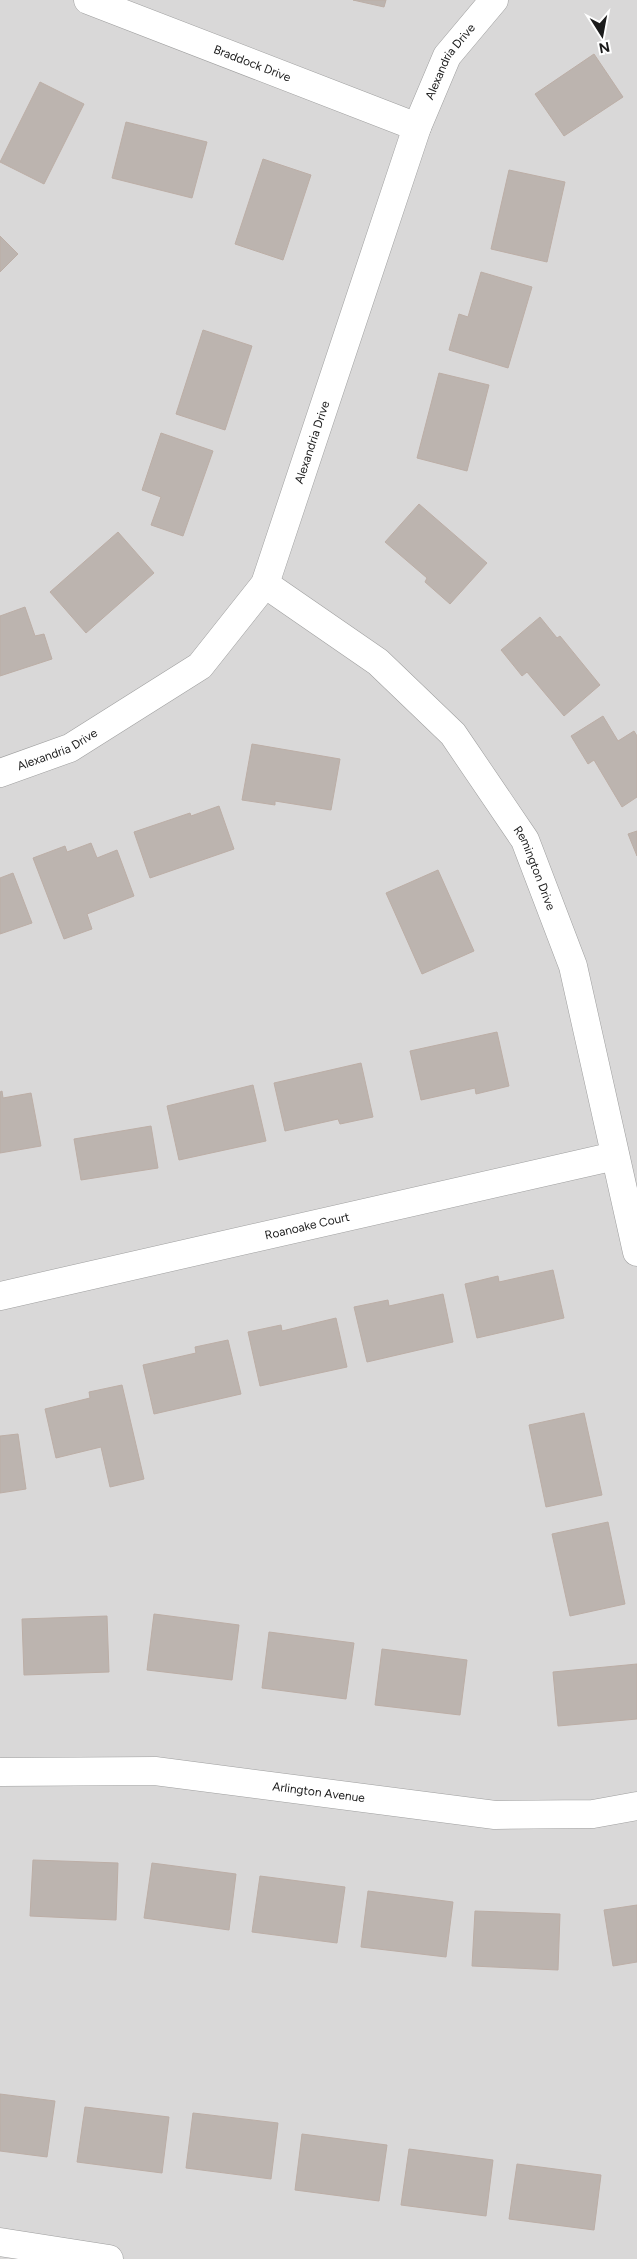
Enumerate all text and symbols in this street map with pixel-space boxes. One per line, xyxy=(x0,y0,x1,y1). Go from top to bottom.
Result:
north arrow xyxy=(577,10,627,60)
street label: Alexandria Drive xyxy=(422,21,478,102)
text: N xyxy=(597,38,611,57)
street label: Braddock Drive xyxy=(212,42,293,85)
street label: Alexandria Drive xyxy=(292,399,333,486)
street label: Alexandria Drive xyxy=(15,725,100,773)
street label: Remington Drive xyxy=(511,823,558,913)
street label: Roanoake Court xyxy=(263,1210,351,1243)
street label: Arlington Avenue xyxy=(272,1779,366,1805)

